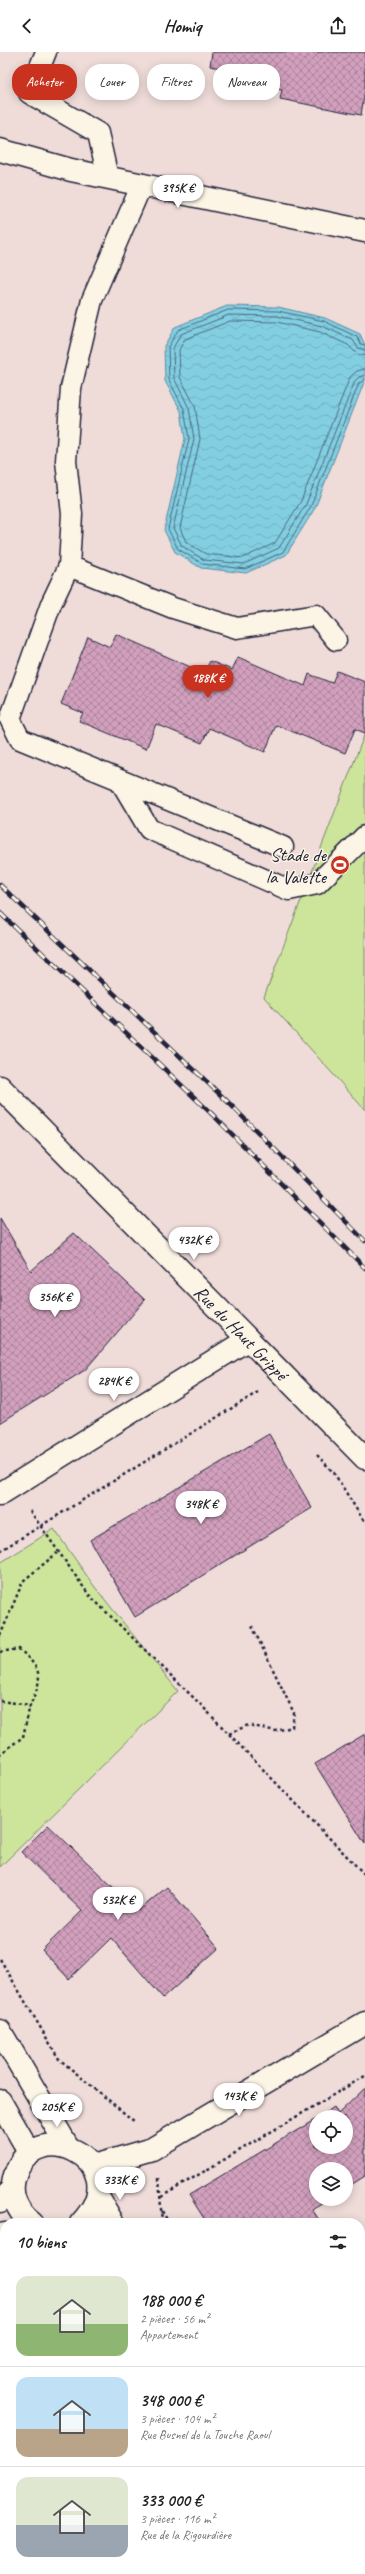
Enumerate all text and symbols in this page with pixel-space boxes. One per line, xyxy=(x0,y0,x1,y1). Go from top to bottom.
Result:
icon: back xyxy=(16,15,38,37)
text: Homiq xyxy=(164,15,201,37)
icon: share xyxy=(327,15,349,37)
chip: Acheter xyxy=(12,64,77,100)
chip: Louer xyxy=(85,64,139,100)
chip: Filtres xyxy=(147,64,205,100)
chip: Nouveau xyxy=(213,64,280,100)
pin: 395K € xyxy=(145,175,211,209)
text: 395K € xyxy=(162,180,194,196)
pin: 188K € xyxy=(175,665,241,699)
text: 188K € xyxy=(191,670,225,686)
place label: Stade de la Valette xyxy=(266,843,328,889)
sports icon: Stade de la Valette xyxy=(329,854,351,876)
pin: 432K € xyxy=(161,1227,227,1261)
text: 432K € xyxy=(177,1232,211,1248)
street label: Rue du Haut Grippé xyxy=(189,1280,295,1388)
pin: 356K € xyxy=(22,1284,88,1318)
text: 356K € xyxy=(38,1289,72,1305)
pin: 284K € xyxy=(81,1368,147,1402)
text: 284K € xyxy=(97,1373,131,1389)
pin: 348K € xyxy=(168,1491,234,1525)
text: 348K € xyxy=(184,1496,218,1512)
pin: 532K € xyxy=(85,1887,151,1921)
text: 532K € xyxy=(102,1892,134,1908)
pin: 143K € xyxy=(206,2083,272,2117)
text: 143K € xyxy=(222,2088,256,2104)
pin: 205K € xyxy=(24,2094,90,2128)
text: 205K € xyxy=(41,2099,73,2115)
map controls xyxy=(309,2110,353,2206)
button: locate xyxy=(309,2110,353,2154)
button: layers xyxy=(309,2162,353,2206)
pin: 333K € xyxy=(87,2167,153,2201)
text: 333K € xyxy=(103,2172,137,2188)
icon: filters xyxy=(327,2231,349,2253)
text: 10 biens xyxy=(16,2232,66,2253)
text: 188 000 € xyxy=(140,2290,202,2311)
icon: home xyxy=(48,2292,96,2340)
text: 2 pièces · 56 m² xyxy=(140,2311,209,2327)
text: Appartement xyxy=(140,2327,198,2343)
text: 348 000 € xyxy=(140,2390,202,2411)
icon: home xyxy=(48,2393,96,2441)
text: 3 pièces · 104 m² xyxy=(140,2411,215,2427)
text: Rue Busnel de la Touche Raoul xyxy=(140,2427,270,2443)
text: 333 000 € xyxy=(140,2490,202,2511)
icon: home xyxy=(48,2493,96,2541)
text: 3 pièces · 116 m² xyxy=(140,2511,215,2527)
text: Rue de la Rigourdière xyxy=(140,2527,231,2543)

